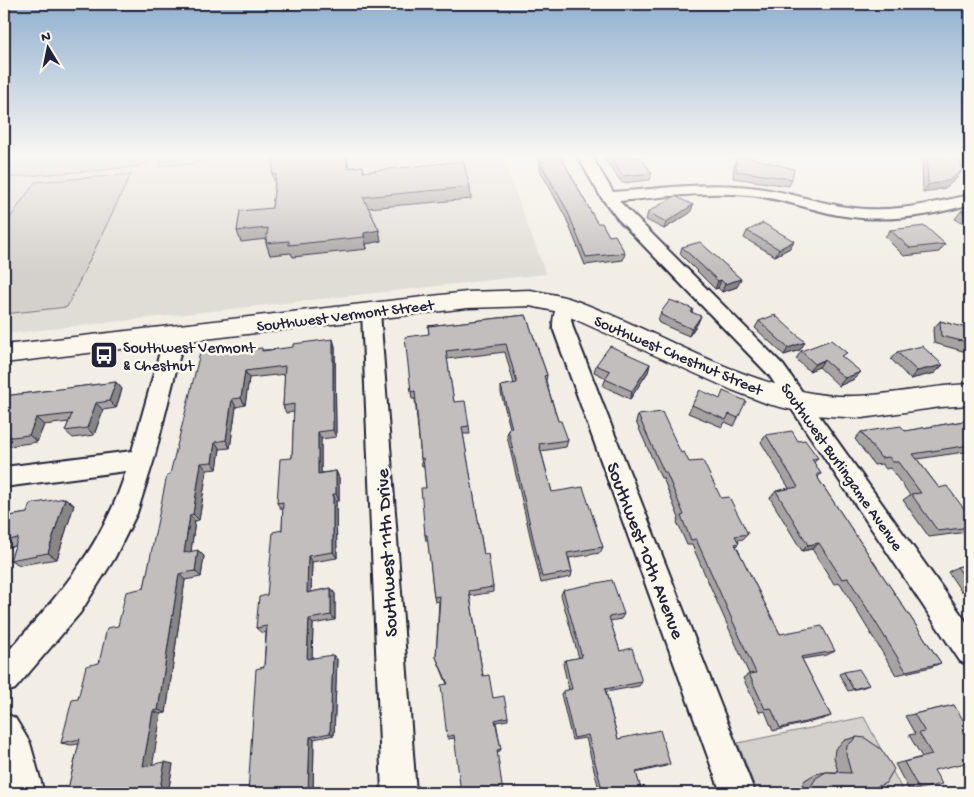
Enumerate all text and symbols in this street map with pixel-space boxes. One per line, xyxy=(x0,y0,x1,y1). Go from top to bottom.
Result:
north arrow xyxy=(22,22,72,72)
text: N xyxy=(40,28,52,47)
street label: Southwest Vermont Street xyxy=(256,297,437,338)
street label: Southwest Chestnut Street xyxy=(590,313,766,402)
bus stop icon: Southwest Vermont & Chestnut xyxy=(89,340,119,370)
place label: Southwest Vermont & Chestnut xyxy=(123,340,256,377)
street label: Southwest Burlingame Avenue xyxy=(775,380,906,556)
street label: Southwest 10th Avenue xyxy=(599,460,688,643)
street label: Southwest 11th Drive xyxy=(373,468,404,638)

